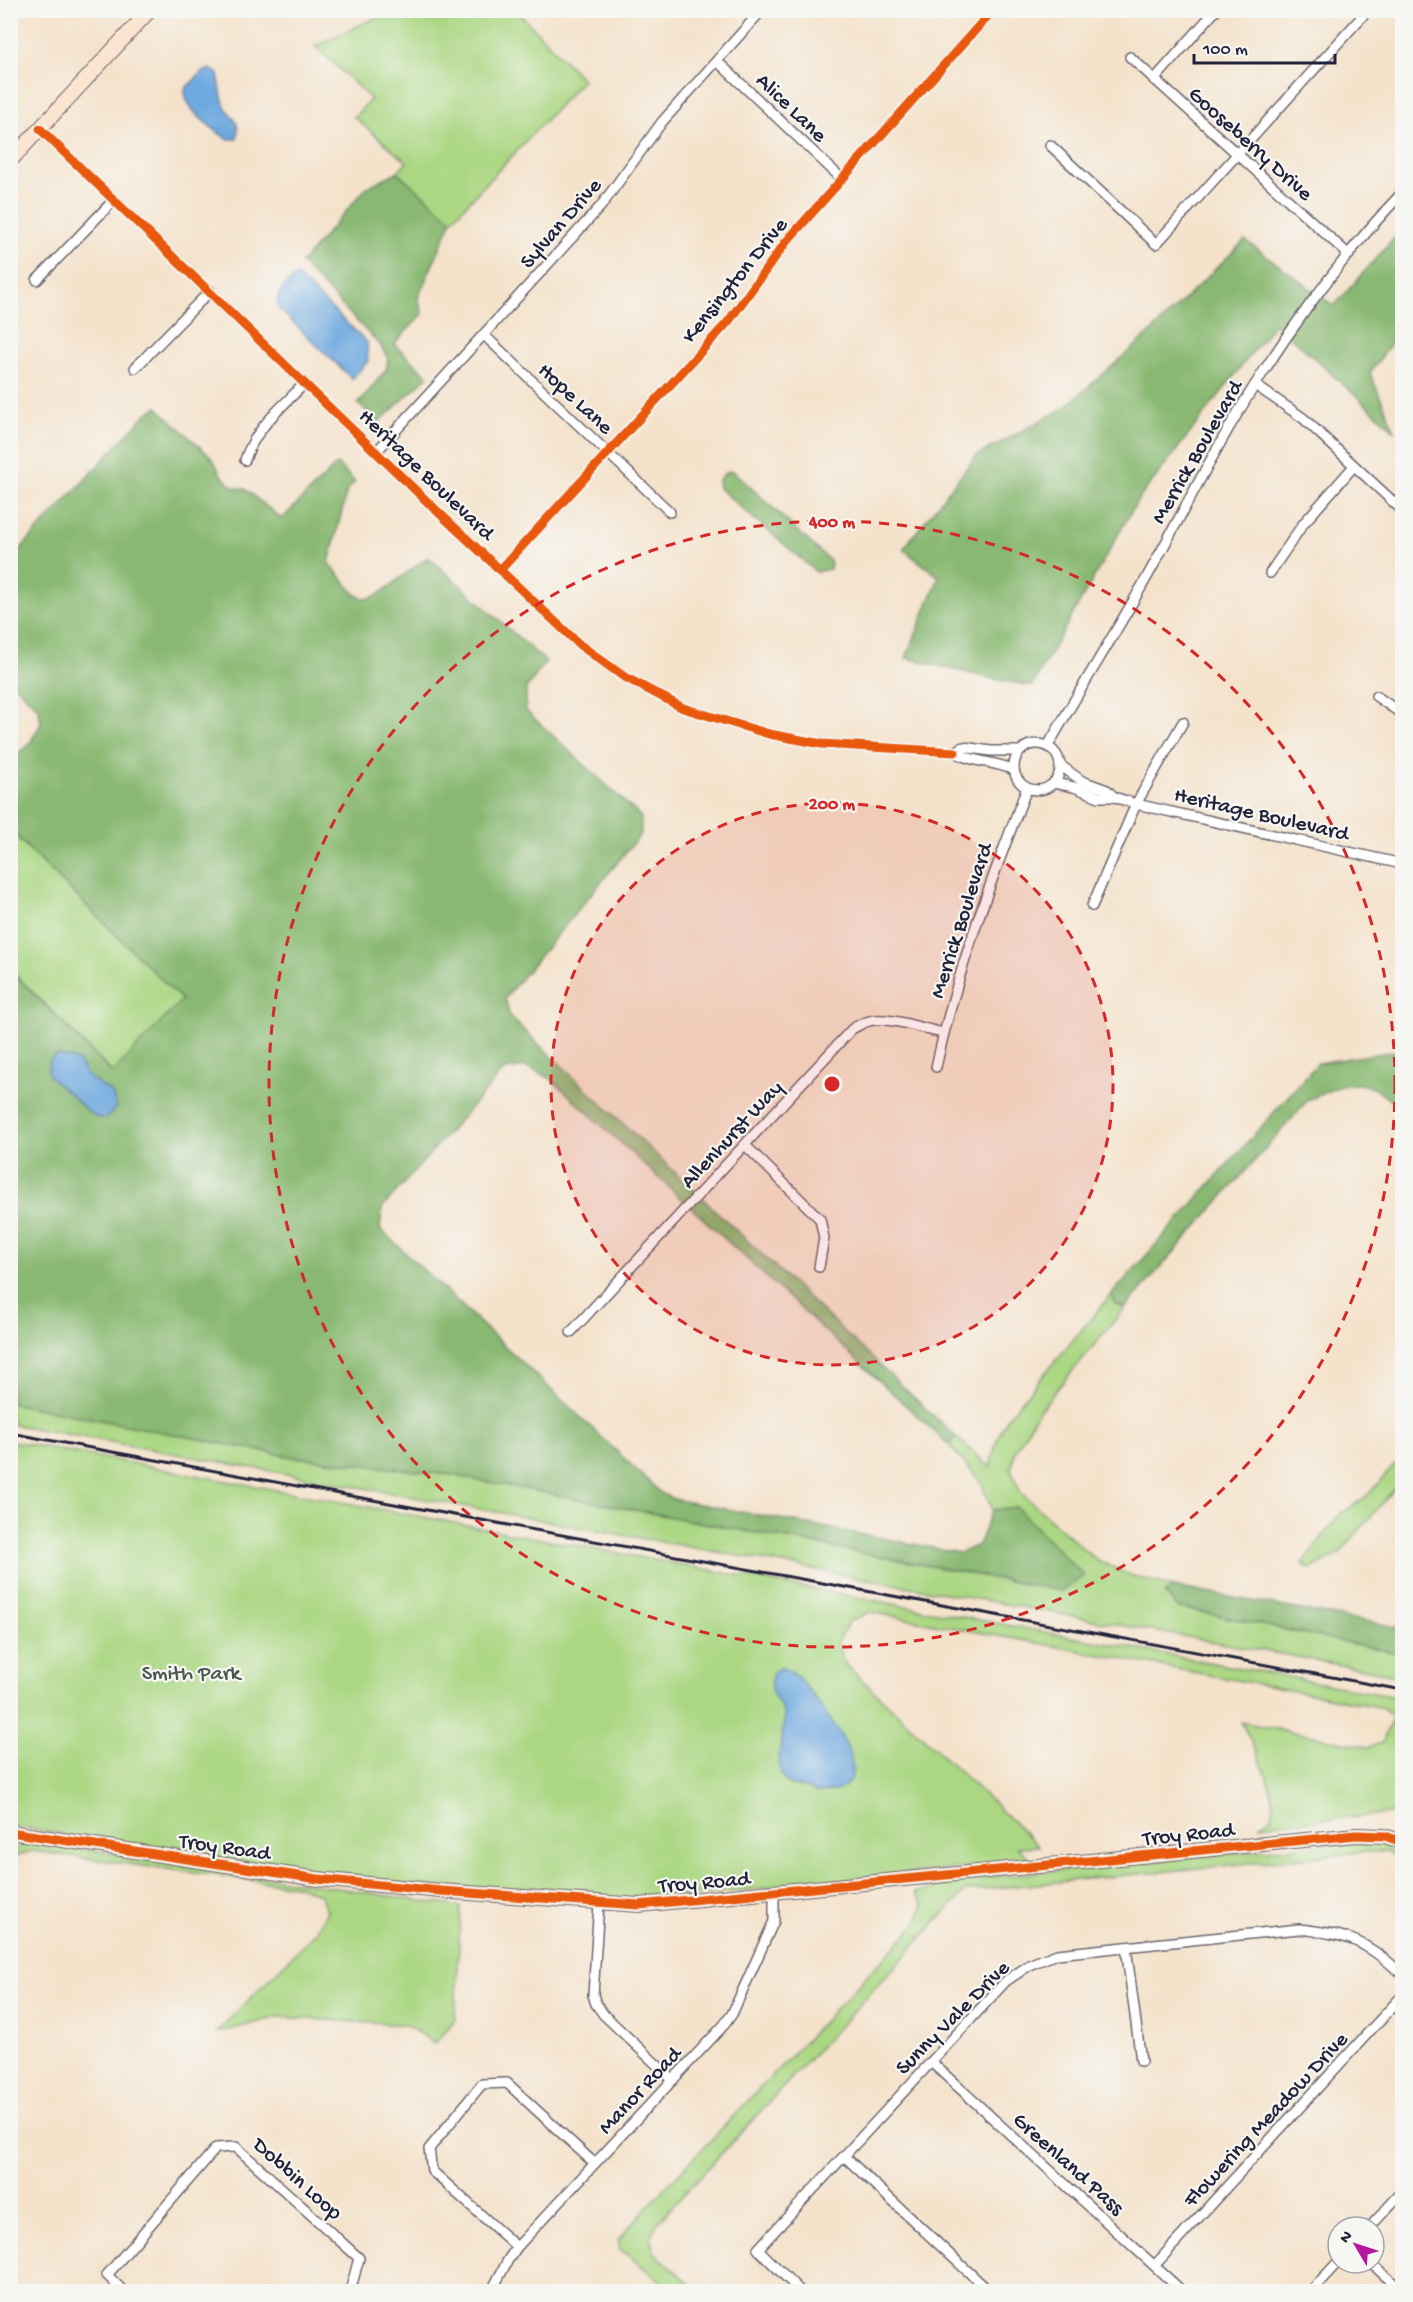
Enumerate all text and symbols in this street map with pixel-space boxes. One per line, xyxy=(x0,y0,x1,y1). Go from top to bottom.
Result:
scale bar xyxy=(1194,27,1335,65)
text: 100 m xyxy=(1202,40,1248,61)
street label: Alice Lane xyxy=(749,69,832,149)
street label: Gooseberry Drive xyxy=(1182,82,1317,208)
street label: Sylvan Drive xyxy=(516,174,609,275)
street label: Kensington Drive xyxy=(678,213,795,349)
street label: Hope Lane xyxy=(531,359,618,442)
street label: Merrick Boulevard xyxy=(1147,375,1251,529)
street label: Heritage Boulevard xyxy=(352,405,500,549)
text: 400 m xyxy=(808,513,855,534)
street label: Heritage Boulevard xyxy=(1171,783,1353,849)
text: 200 m xyxy=(809,795,855,816)
street label: Merrick Boulevard xyxy=(926,839,1001,1002)
centre of rings xyxy=(822,1074,842,1094)
street label: Allenhurst Way xyxy=(676,1076,790,1195)
park label: Smith Park xyxy=(142,1662,242,1688)
street label: Troy Road xyxy=(1139,1818,1238,1854)
street label: Troy Road xyxy=(175,1829,274,1869)
street label: Troy Road xyxy=(656,1867,753,1901)
street label: Sunny Vale Drive xyxy=(891,1956,1017,2082)
street label: Flowering Meadow Drive xyxy=(1178,2027,1355,2214)
street label: Manor Road xyxy=(594,2041,690,2141)
street label: Greenland Pass xyxy=(1006,2108,1129,2222)
street label: Dobbin Loop xyxy=(245,2132,346,2227)
north arrow xyxy=(1326,2215,1386,2275)
text: N xyxy=(1336,2227,1358,2248)

